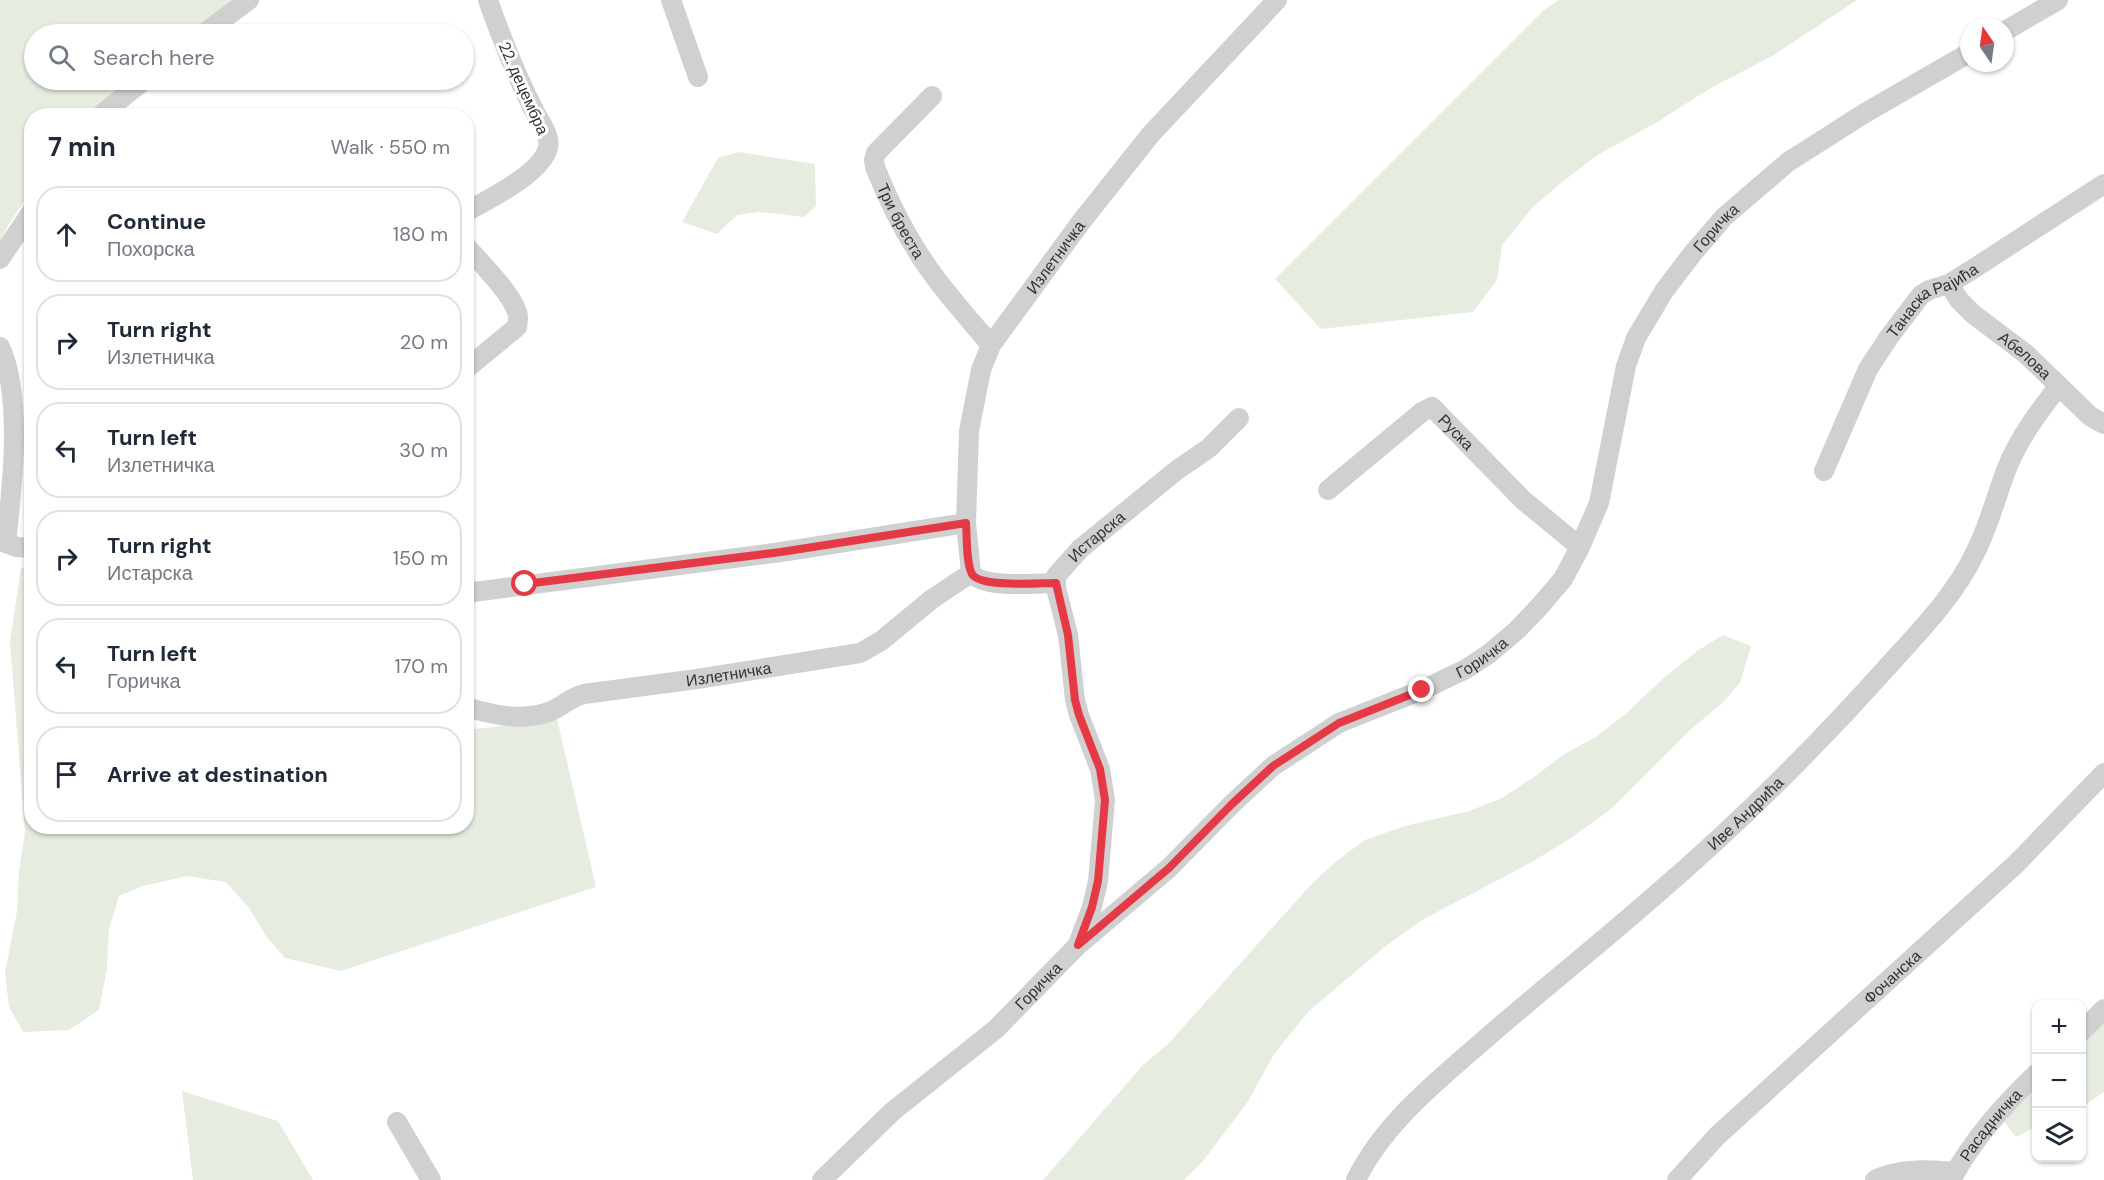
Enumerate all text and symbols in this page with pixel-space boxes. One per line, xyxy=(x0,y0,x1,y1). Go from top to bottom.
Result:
north arrow xyxy=(1960,18,2014,72)
search box xyxy=(24,24,474,90)
street label: 22. децембра xyxy=(494,38,553,138)
icon: search xyxy=(45,41,78,74)
text: Search here xyxy=(93,43,214,72)
text: 7 min xyxy=(48,130,116,164)
text: Walk · 550 m xyxy=(330,134,450,160)
street label: Три бреста xyxy=(872,180,929,263)
street label: Горичка xyxy=(1688,199,1743,257)
text: Continue xyxy=(107,207,206,236)
street label: Излетничка xyxy=(1022,216,1090,298)
icon: ahead xyxy=(50,218,83,251)
text: 180 m xyxy=(393,221,448,247)
text: Похорска xyxy=(107,236,195,262)
street label: Танаска Рајића xyxy=(1882,258,1982,342)
text: Turn right xyxy=(107,315,212,344)
icon: right xyxy=(50,326,83,359)
street label: Абелова xyxy=(1994,327,2056,384)
text: 20 m xyxy=(400,329,448,355)
text: Излетничка xyxy=(107,344,215,370)
street label: Руска xyxy=(1433,410,1478,455)
text: Turn left xyxy=(107,423,197,452)
icon: left xyxy=(50,434,83,467)
text: 30 m xyxy=(399,437,448,463)
text: Излетничка xyxy=(107,452,215,478)
street label: Истарска xyxy=(1063,506,1130,567)
text: Turn right xyxy=(107,531,212,560)
icon: right xyxy=(50,542,83,575)
text: 150 m xyxy=(393,545,448,571)
text: Истарска xyxy=(107,560,193,586)
route start xyxy=(511,570,537,596)
street label: Горичка xyxy=(1452,632,1512,683)
text: Turn left xyxy=(107,639,197,668)
icon: left xyxy=(50,650,83,683)
text: 170 m xyxy=(395,653,448,679)
street label: Излетничка xyxy=(685,657,773,691)
text: Горичка xyxy=(107,668,181,694)
route end xyxy=(1408,676,1434,702)
icon: arrive xyxy=(50,758,83,791)
text: Arrive at destination xyxy=(107,760,328,789)
street label: Иве Андрића xyxy=(1703,772,1788,855)
street label: Фочанска xyxy=(1859,945,1926,1009)
street label: Горичка xyxy=(1010,958,1067,1015)
map controls xyxy=(2032,1000,2086,1162)
button: + xyxy=(2032,1000,2086,1054)
button: − xyxy=(2032,1054,2086,1108)
street label: Расадничка xyxy=(1955,1084,2027,1165)
button: layers xyxy=(2032,1108,2086,1162)

